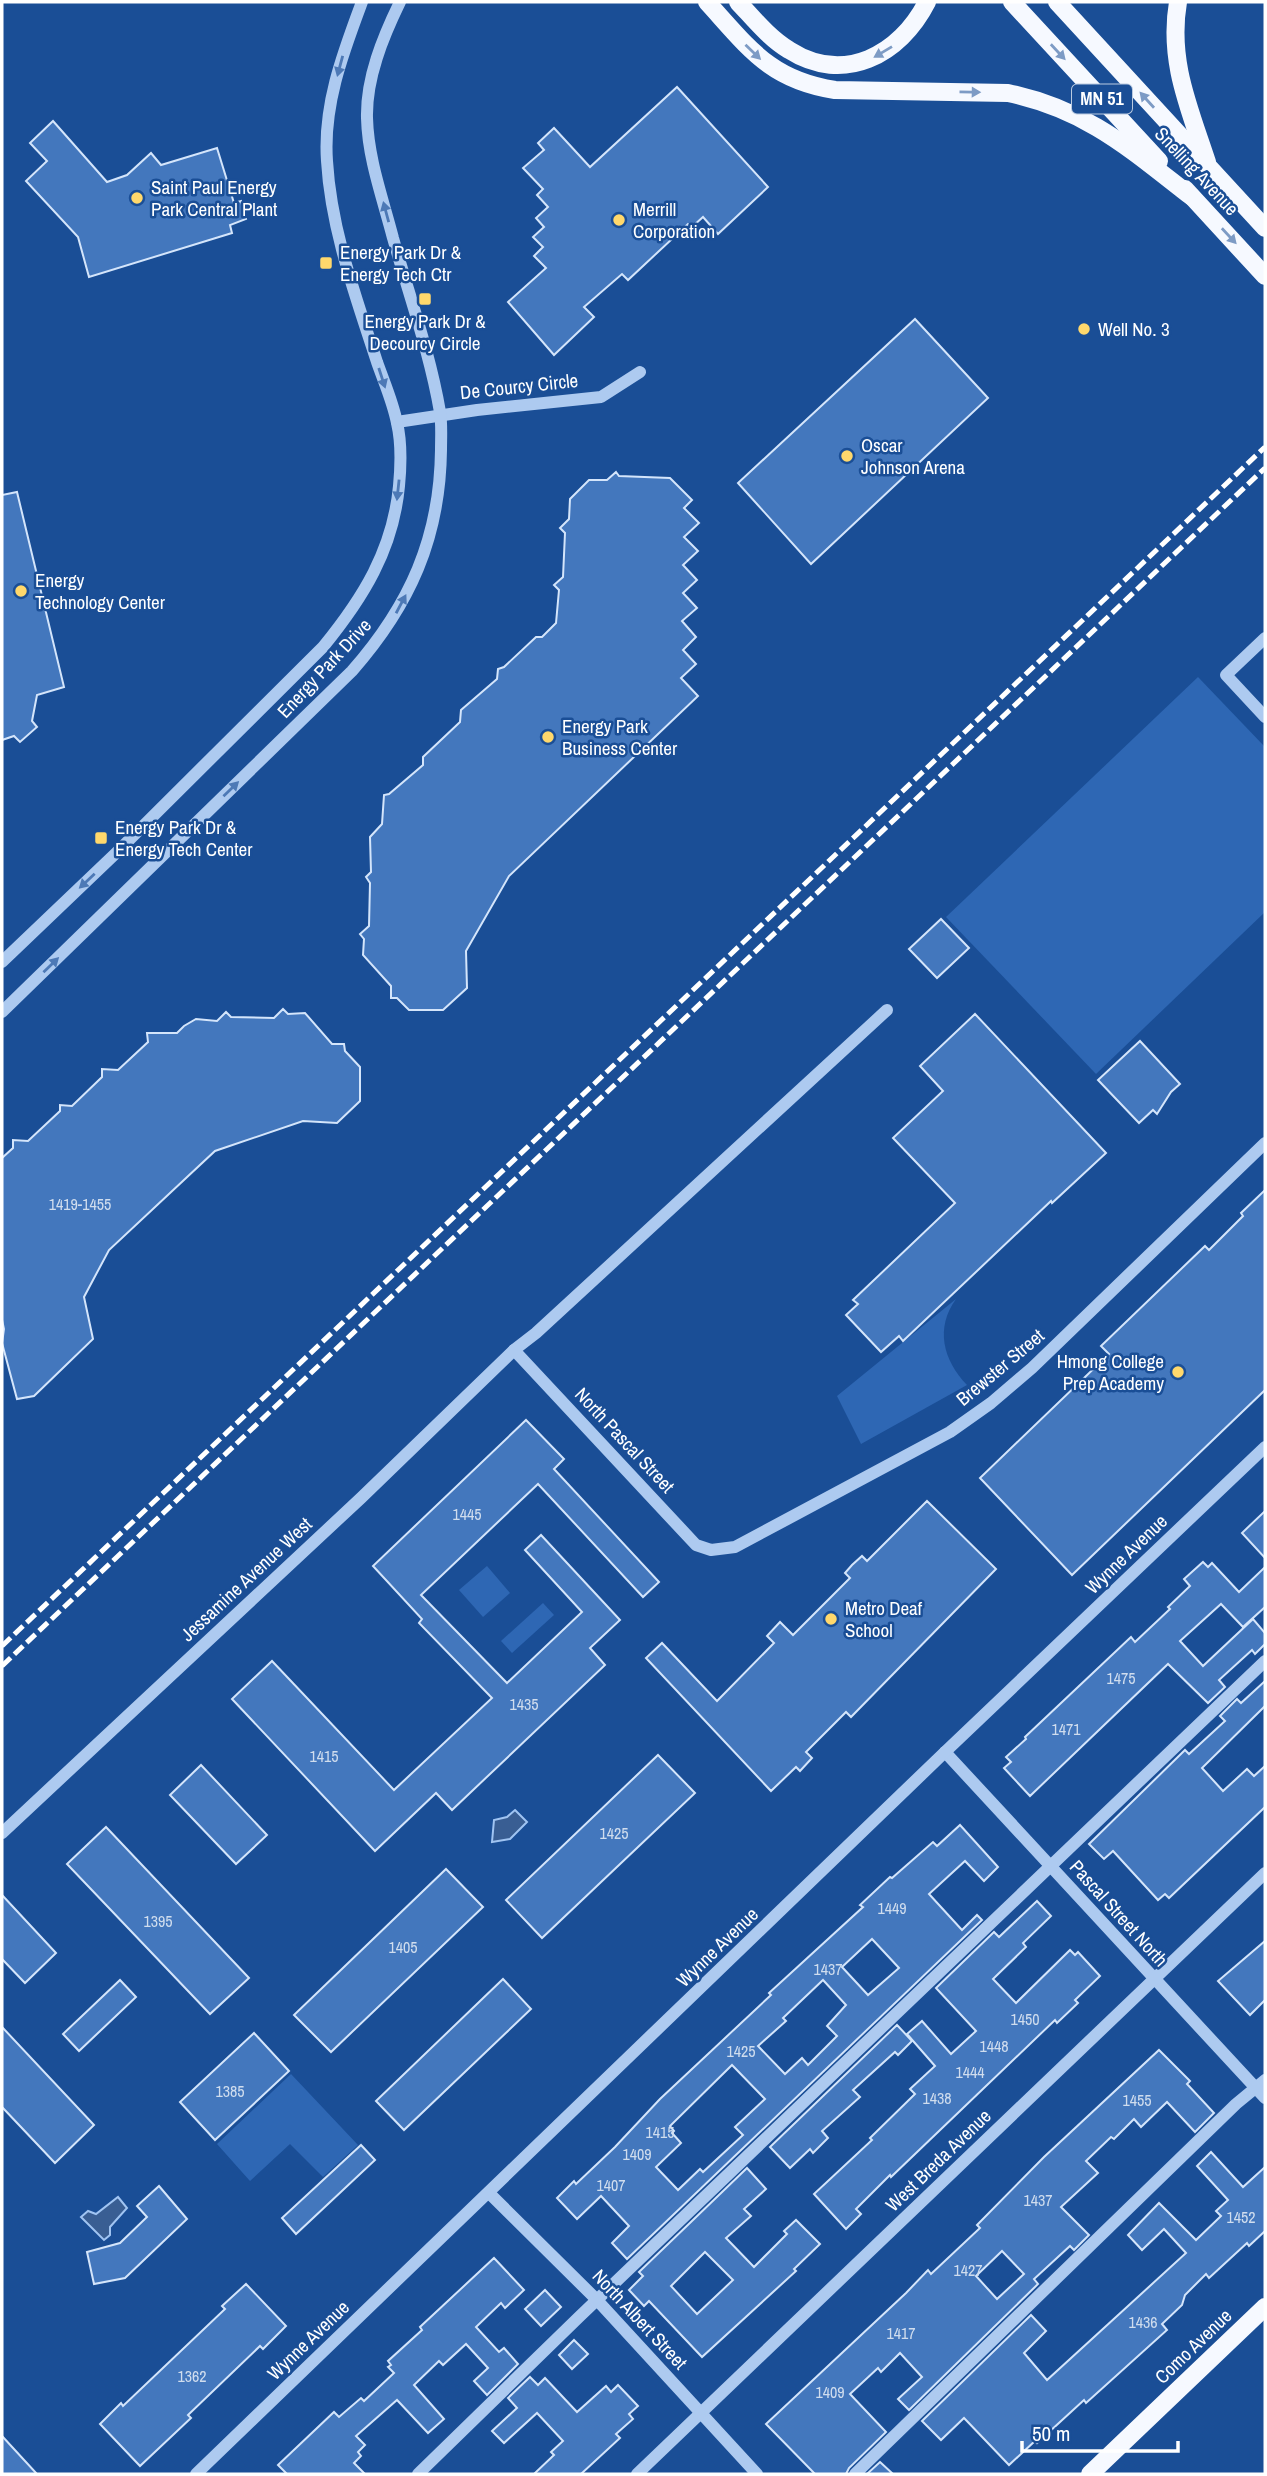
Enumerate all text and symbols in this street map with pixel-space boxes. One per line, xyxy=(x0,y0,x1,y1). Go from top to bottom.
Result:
one-way arrow xyxy=(744,43,761,59)
one-way arrow xyxy=(1050,43,1066,61)
one-way arrow xyxy=(873,46,892,58)
one-way arrow xyxy=(334,55,345,77)
road number: MN 51 xyxy=(1072,84,1132,114)
one-way arrow xyxy=(959,87,981,98)
one-way arrow xyxy=(1139,92,1155,109)
street label: Snelling Avenue xyxy=(1149,121,1245,221)
place label: Saint Paul Energy Park Central Plant xyxy=(151,174,278,222)
marker: Saint Paul Energy Park Central Plant xyxy=(129,190,145,206)
place label: Merrill Corporation xyxy=(633,196,715,244)
one-way arrow xyxy=(380,200,391,222)
marker: Merrill Corporation xyxy=(611,212,627,228)
one-way arrow xyxy=(1220,227,1236,244)
place label: Energy Park Dr & Energy Tech Ctr xyxy=(340,239,462,287)
marker: Energy Park Dr & Energy Tech Ctr xyxy=(318,255,334,271)
marker: Energy Park Dr & Decourcy Circle xyxy=(417,291,433,307)
place label: Energy Park Dr & Decourcy Circle xyxy=(364,308,486,356)
place label: Well No. 3 xyxy=(1098,316,1170,342)
marker: Well No. 3 xyxy=(1076,321,1092,337)
street label: De Courcy Circle xyxy=(459,367,579,405)
one-way arrow xyxy=(377,368,388,389)
place label: Oscar Johnson Arena xyxy=(861,432,965,480)
marker: Oscar Johnson Arena xyxy=(839,448,855,464)
one-way arrow xyxy=(393,480,404,502)
place label: Energy Technology Center xyxy=(35,567,166,615)
marker: Energy Technology Center xyxy=(13,583,29,599)
one-way arrow xyxy=(395,594,407,614)
street label: Energy Park Drive xyxy=(271,613,377,723)
place label: Energy Park Business Center xyxy=(562,713,678,761)
marker: Energy Park Business Center xyxy=(540,729,556,745)
one-way arrow xyxy=(223,780,240,797)
place label: Energy Park Dr & Energy Tech Center xyxy=(115,814,253,862)
marker: Energy Park Dr & Energy Tech Center xyxy=(93,830,109,846)
one-way arrow xyxy=(78,873,96,889)
one-way arrow xyxy=(42,956,59,973)
house number: 1419-1455 xyxy=(49,1193,111,1215)
street label: Brewster Street xyxy=(951,1322,1050,1411)
place label: Hmong College Prep Academy xyxy=(1057,1348,1164,1396)
marker: Hmong College Prep Academy xyxy=(1170,1364,1186,1380)
street label: North Pascal Street xyxy=(569,1382,681,1499)
house number: 1445 xyxy=(452,1503,482,1525)
street label: Wynne Avenue xyxy=(1079,1508,1173,1600)
street label: Jessamine Avenue West xyxy=(175,1511,318,1647)
place label: Metro Deaf School xyxy=(845,1595,923,1643)
marker: Metro Deaf School xyxy=(823,1611,839,1627)
house number: 1475 xyxy=(1106,1667,1136,1689)
house number: 1435 xyxy=(509,1693,539,1715)
house number: 1471 xyxy=(1051,1718,1081,1740)
house number: 1415 xyxy=(309,1745,339,1767)
house number: 1425 xyxy=(599,1822,629,1844)
street label: Pascal Street North xyxy=(1064,1854,1174,1972)
house number: 1449 xyxy=(877,1897,907,1919)
street label: Wynne Avenue xyxy=(670,1901,764,1993)
house number: 1395 xyxy=(143,1910,173,1932)
house number: 1405 xyxy=(388,1936,418,1958)
house number: 1437 xyxy=(813,1958,843,1980)
house number: 1450 xyxy=(1010,2008,1040,2030)
house number: 1448 xyxy=(979,2035,1009,2057)
house number: 1425 xyxy=(726,2040,756,2062)
house number: 1444 xyxy=(955,2061,985,2083)
house number: 1385 xyxy=(215,2080,245,2102)
house number: 1438 xyxy=(922,2087,952,2109)
house number: 1455 xyxy=(1122,2089,1152,2111)
street label: West Breda Avenue xyxy=(880,2103,996,2217)
house number: 1415 xyxy=(645,2121,675,2143)
house number: 1409 xyxy=(622,2143,652,2165)
house number: 1407 xyxy=(596,2174,626,2196)
house number: 1437 xyxy=(1023,2189,1053,2211)
house number: 1452 xyxy=(1226,2206,1256,2228)
house number: 1427 xyxy=(953,2259,983,2281)
street label: North Albert Street xyxy=(587,2263,694,2375)
street label: Wynne Avenue xyxy=(261,2294,355,2386)
street label: Como Avenue xyxy=(1149,2303,1237,2389)
house number: 1436 xyxy=(1128,2311,1158,2333)
house number: 1417 xyxy=(886,2322,916,2344)
house number: 1362 xyxy=(177,2365,207,2387)
house number: 1409 xyxy=(815,2381,845,2403)
scale bar xyxy=(1022,2410,1178,2454)
text: 50 m xyxy=(1032,2419,1070,2448)

